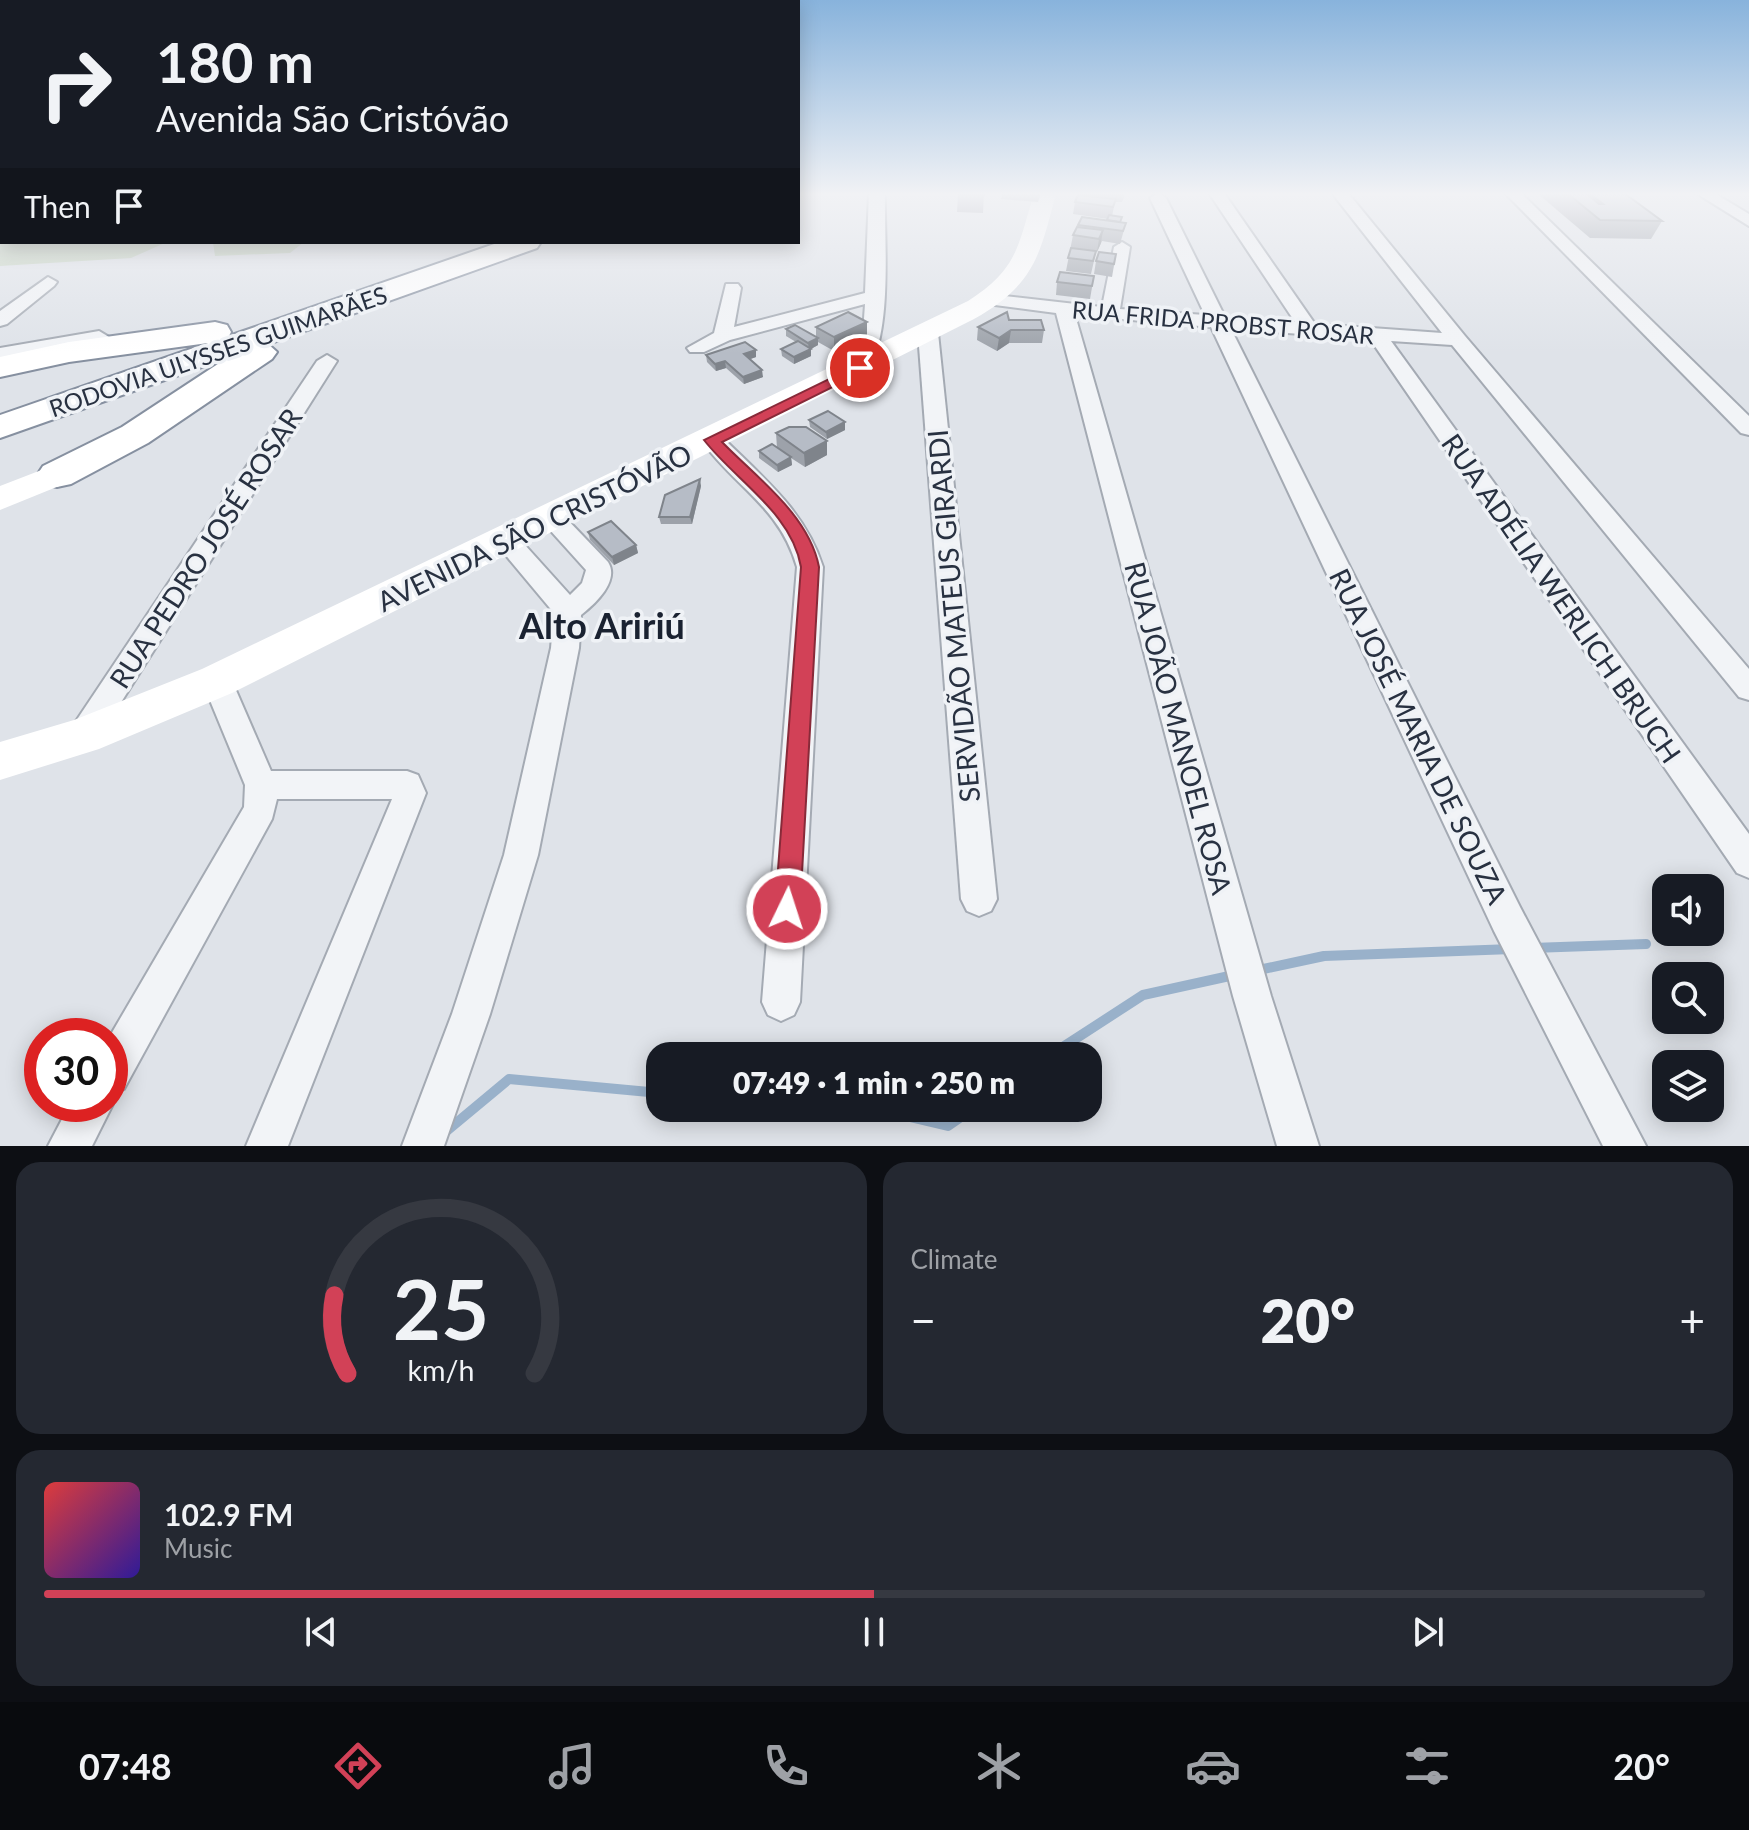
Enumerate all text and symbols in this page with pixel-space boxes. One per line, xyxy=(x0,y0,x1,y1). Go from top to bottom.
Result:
text: 180 m xyxy=(156,28,314,95)
icon: right xyxy=(24,32,128,136)
text: Avenida São Cristóvão xyxy=(156,96,509,140)
icon: arrive xyxy=(107,184,151,228)
text: Then xyxy=(24,188,91,224)
street label: RODOVIA ULYSSES GUIMARÃES xyxy=(45,279,391,423)
street label: RUA FRIDA PROBST ROSAR xyxy=(1071,294,1375,350)
pin xyxy=(826,334,894,402)
icon: arrive xyxy=(838,346,882,390)
street label: RUA PEDRO JOSÉ ROSAR xyxy=(102,401,309,694)
street label: RUA ADÉLIA WERLICH BRUCH xyxy=(1435,427,1689,769)
street label: SERVIDÃO MATEUS GIRARDI xyxy=(920,428,986,804)
street label: AVENIDA SÃO CRISTÓVÃO xyxy=(371,436,697,618)
street label: RUA JOÃO MANOEL ROSA xyxy=(1118,558,1240,898)
street label: RUA JOSÉ MARIA DE SOUZA xyxy=(1323,563,1515,909)
district label: Alto Aririú xyxy=(518,603,685,647)
position arrow xyxy=(745,867,829,951)
map controls xyxy=(1652,874,1724,1122)
button: sound xyxy=(1652,874,1724,946)
button: search xyxy=(1652,962,1724,1034)
speed limit sign: 30 xyxy=(24,1018,128,1122)
button: layers xyxy=(1652,1050,1724,1122)
text: 07:49 · 1 min · 250 m xyxy=(733,1064,1015,1100)
text: Climate xyxy=(911,1243,997,1275)
text: 25 xyxy=(393,1258,490,1358)
text: 20° xyxy=(1260,1284,1355,1356)
text: − xyxy=(911,1294,936,1346)
text: + xyxy=(1679,1294,1705,1346)
text: km/h xyxy=(408,1353,475,1387)
text: 102.9 FM xyxy=(164,1496,293,1532)
text: Music xyxy=(164,1532,232,1564)
icon: previous xyxy=(299,1610,343,1654)
icon: pause xyxy=(852,1610,896,1654)
icon: next xyxy=(1406,1610,1450,1654)
icon: directions xyxy=(330,1738,386,1794)
icon: music xyxy=(544,1738,600,1794)
icon: phone xyxy=(758,1738,814,1794)
icon: climate xyxy=(971,1738,1027,1794)
icon: car xyxy=(1185,1738,1241,1794)
icon: filters xyxy=(1399,1738,1455,1794)
text: 07:48 xyxy=(79,1744,172,1788)
text: 20° xyxy=(1613,1744,1670,1788)

